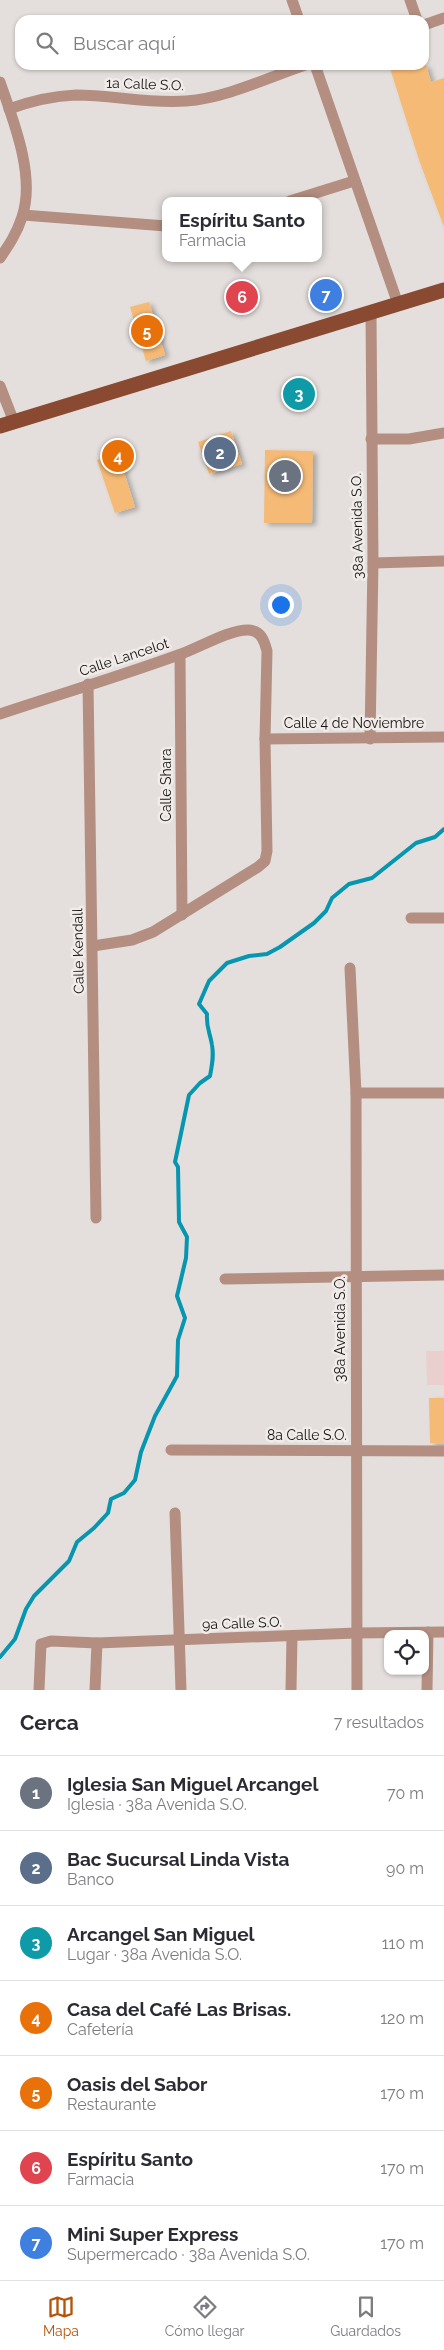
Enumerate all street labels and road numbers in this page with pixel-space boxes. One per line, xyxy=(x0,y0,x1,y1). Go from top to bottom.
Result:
street label: 1a Calle S.O. xyxy=(106,75,184,93)
street label: 38a Avenida S.O. xyxy=(348,473,366,579)
street label: Calle Lancelot xyxy=(77,635,171,679)
street label: Calle 4 de Noviembre xyxy=(284,715,424,731)
street label: Calle Shara xyxy=(158,748,174,822)
street label: Calle Kendall xyxy=(69,908,87,994)
street label: 38a Avenida S.O. xyxy=(332,1276,348,1382)
street label: 8a Calle S.O. xyxy=(267,1427,347,1443)
street label: 9a Calle S.O. xyxy=(202,1614,282,1632)

